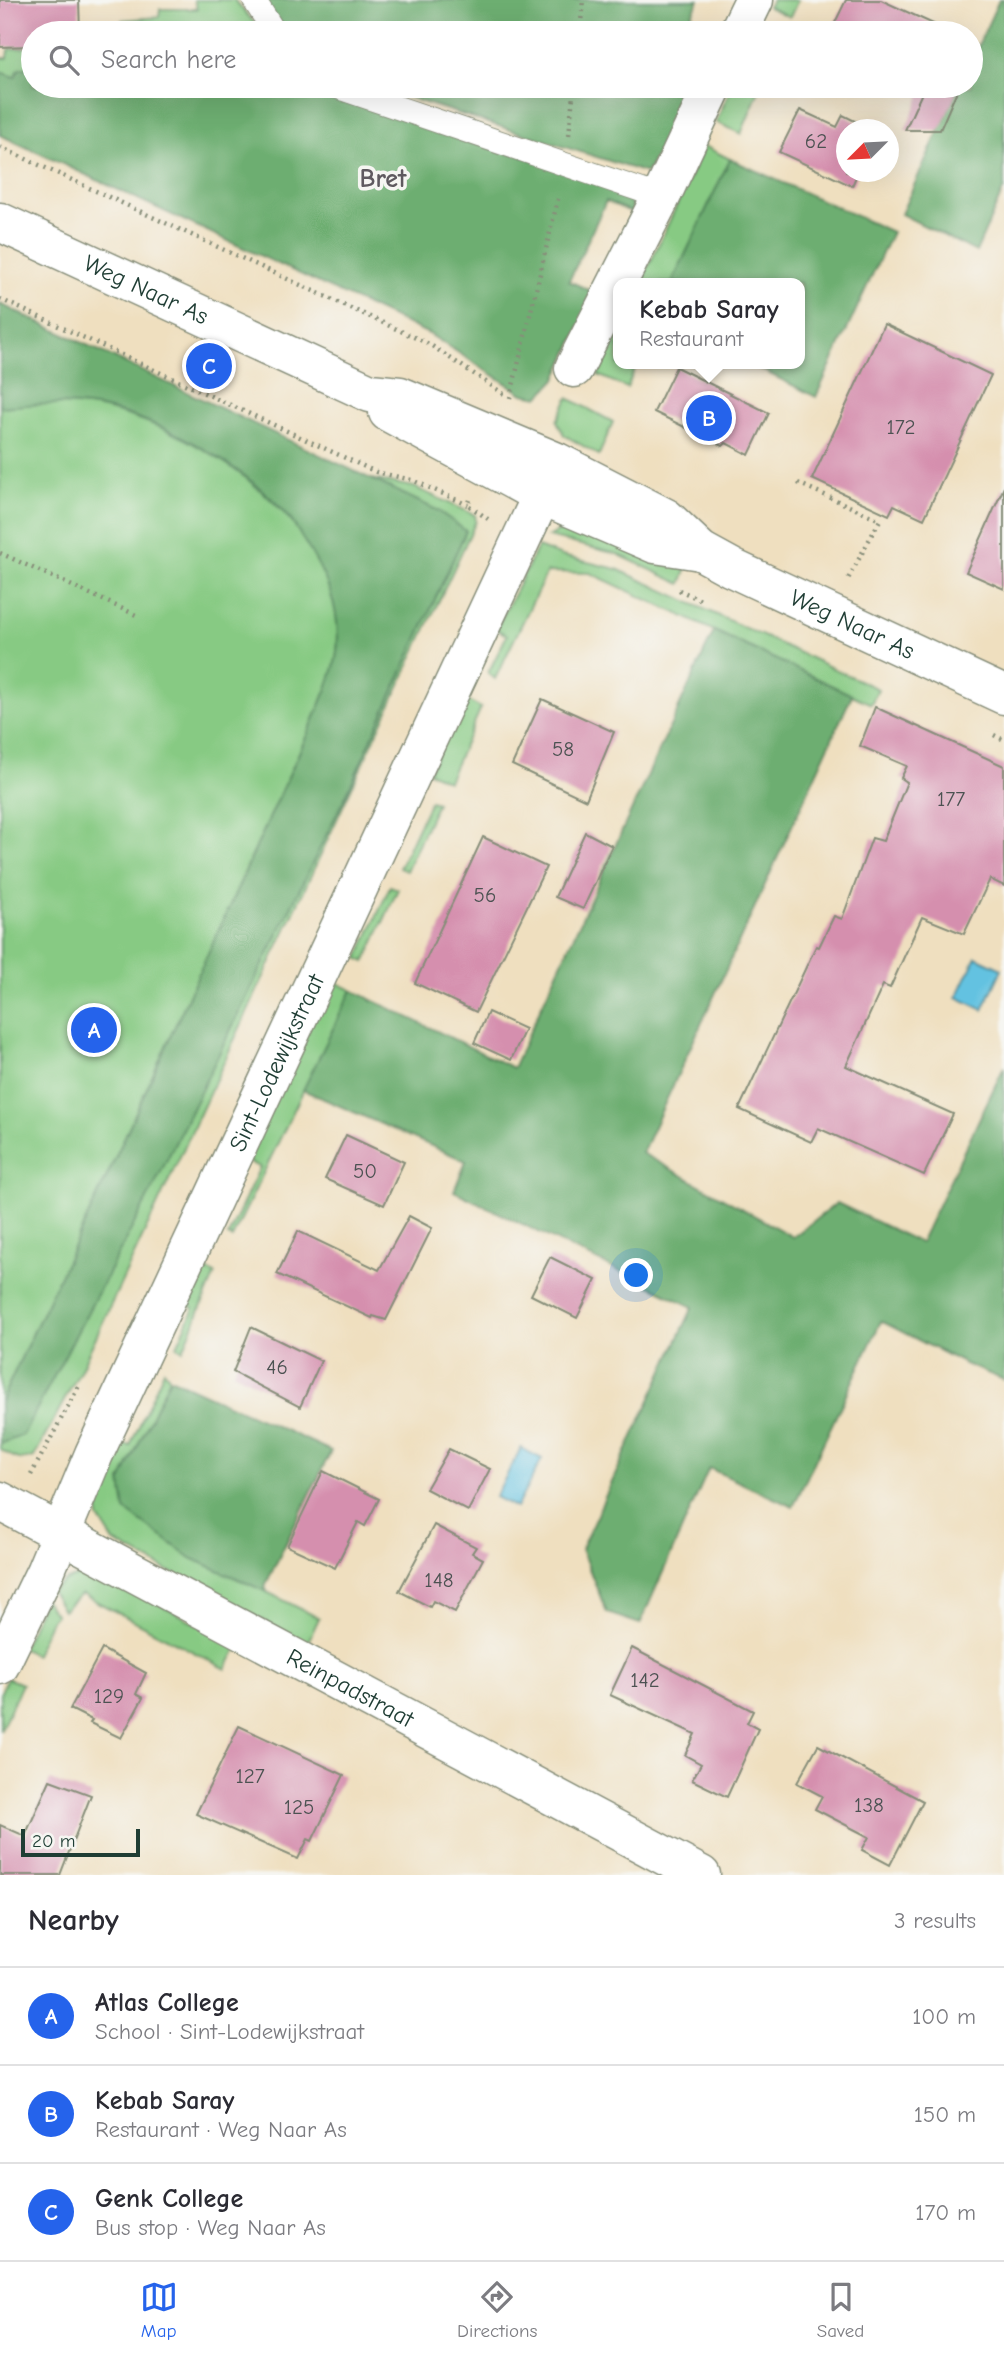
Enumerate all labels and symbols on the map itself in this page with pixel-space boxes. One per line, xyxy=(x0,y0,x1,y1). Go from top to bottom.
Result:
north arrow xyxy=(836,119,899,182)
house number: 62 xyxy=(805,129,827,153)
district label: Bret xyxy=(360,164,407,194)
street label: Weg Naar As xyxy=(79,249,213,330)
pin: C xyxy=(186,340,232,392)
pin: B xyxy=(686,392,732,444)
house number: 172 xyxy=(886,415,916,439)
street label: Weg Naar As xyxy=(786,583,919,665)
house number: 58 xyxy=(552,737,574,761)
house number: 177 xyxy=(937,787,965,811)
house number: 56 xyxy=(474,883,496,907)
street label: Sint-Lodewijkstraat xyxy=(223,969,331,1156)
pin: A xyxy=(71,1004,117,1056)
house number: 50 xyxy=(353,1159,377,1183)
your location xyxy=(619,1258,653,1292)
house number: 46 xyxy=(266,1355,288,1379)
house number: 148 xyxy=(424,1568,454,1592)
street label: Reinpadstraat xyxy=(282,1643,420,1734)
house number: 142 xyxy=(630,1668,660,1692)
house number: 129 xyxy=(94,1684,124,1708)
house number: 127 xyxy=(235,1764,265,1788)
house number: 138 xyxy=(854,1793,884,1817)
house number: 125 xyxy=(284,1795,314,1819)
scale bar xyxy=(21,1826,140,1858)

